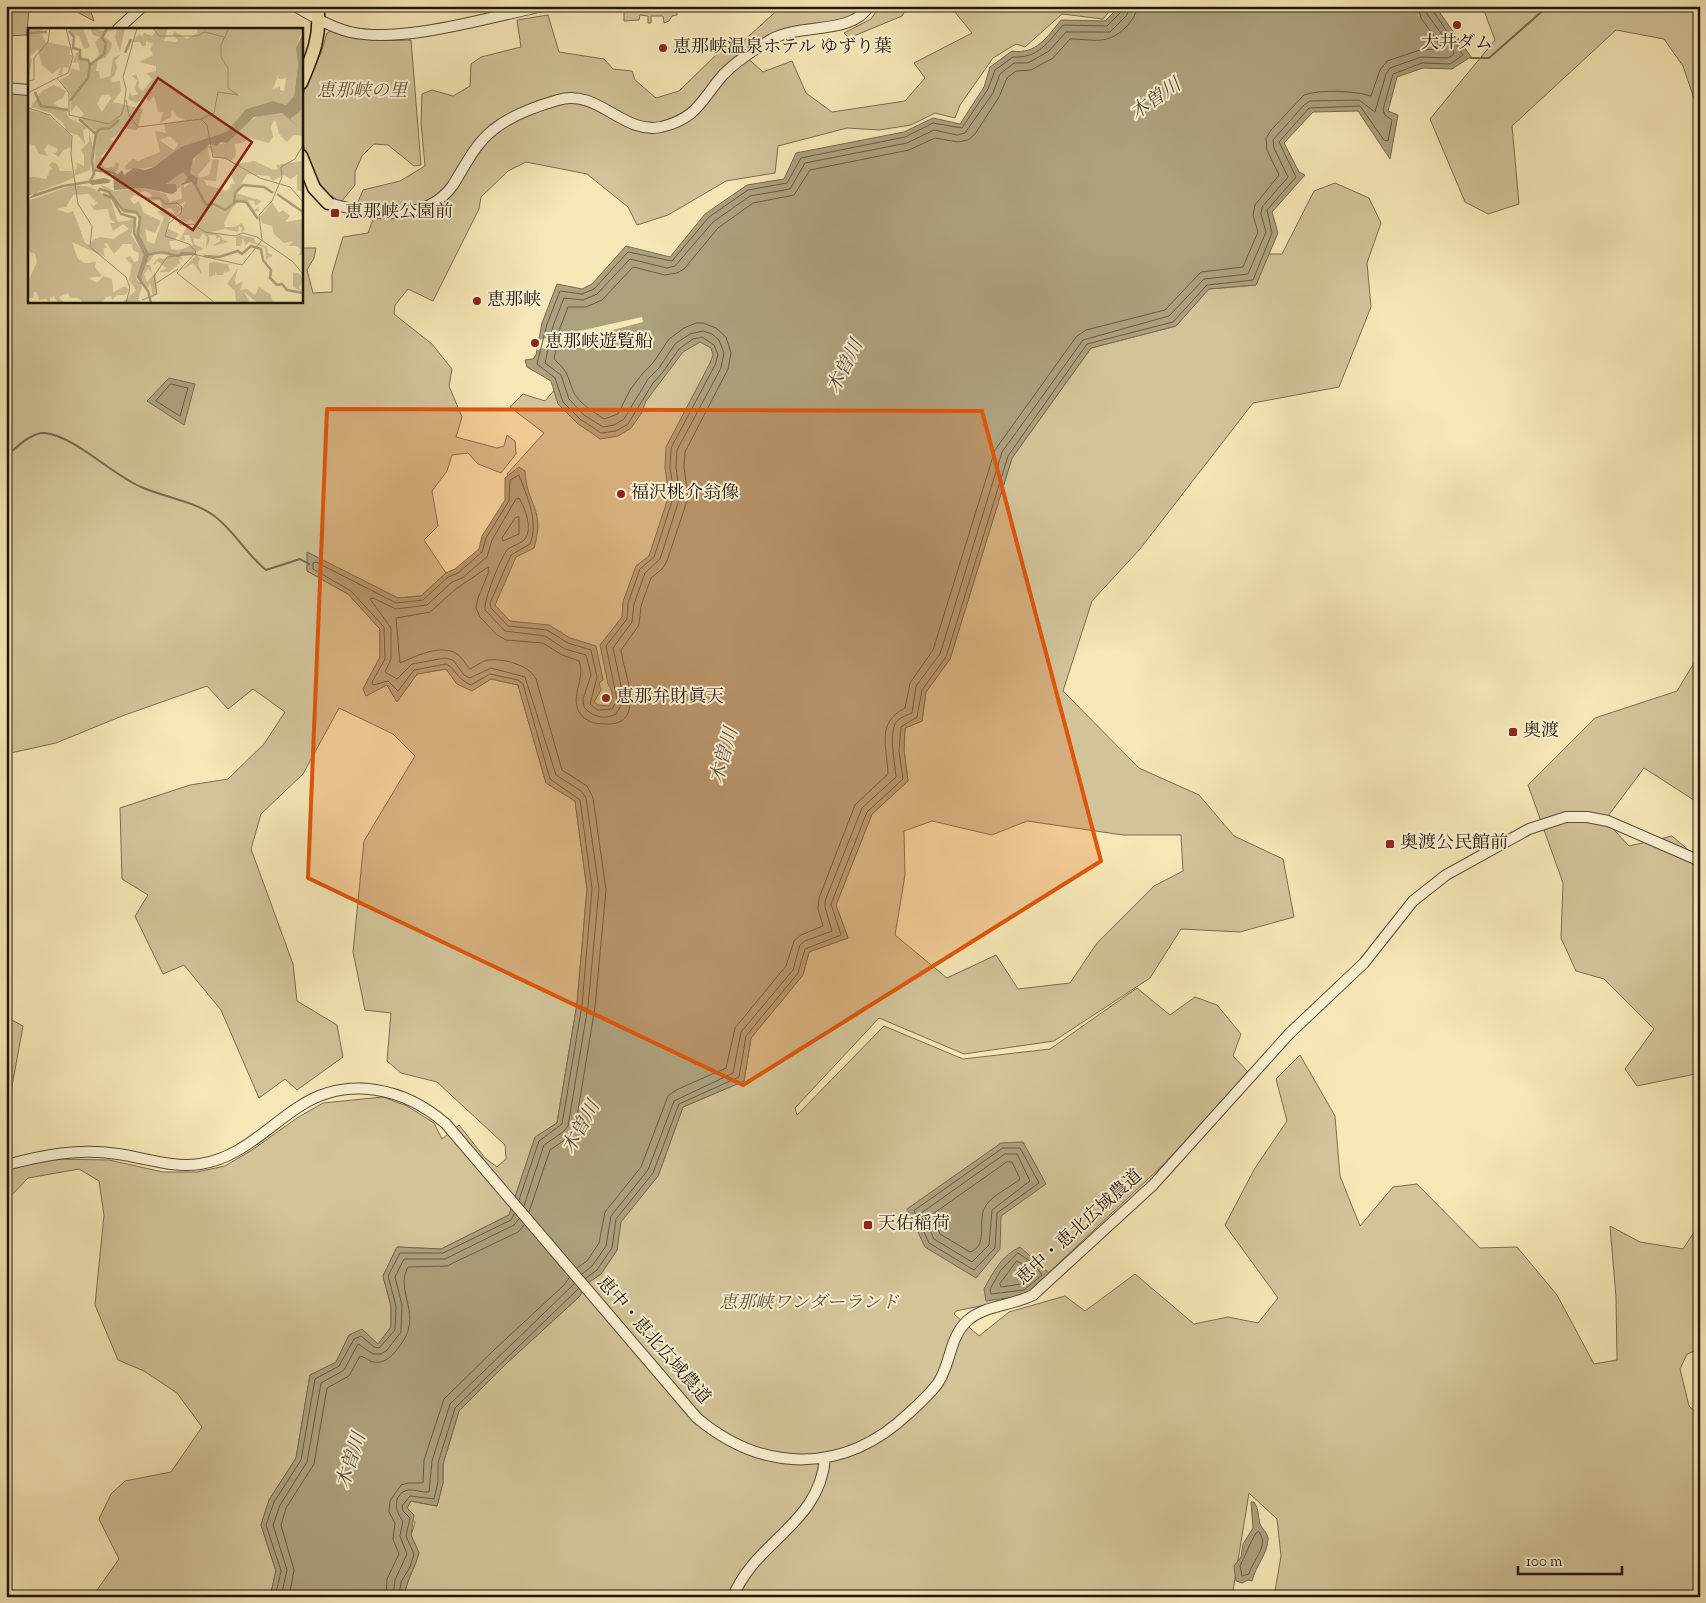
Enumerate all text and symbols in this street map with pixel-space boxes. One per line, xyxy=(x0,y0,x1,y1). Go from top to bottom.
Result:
marker: 大井ダム xyxy=(1451,19,1463,31)
inset map xyxy=(28,28,302,302)
place label: 大井ダム xyxy=(1421,31,1493,57)
place label: 恵那峡温泉ホテル ゆずり葉 xyxy=(673,35,892,61)
marker: 恵那峡温泉ホテル ゆずり葉 xyxy=(657,42,669,54)
water label: 木曽川 xyxy=(1125,71,1189,127)
park label: 恵那峡の里 xyxy=(317,79,409,105)
place label: 恵那峡公園前 xyxy=(345,200,453,226)
marker: 恵那峡公園前 xyxy=(329,207,341,219)
place label: 恵那峡 xyxy=(487,288,541,314)
marker: 恵那峡 xyxy=(471,295,483,307)
place label: 恵那峡遊覧船 xyxy=(545,330,653,356)
water label: 木曽川 xyxy=(821,334,872,399)
marker: 恵那峡遊覧船 xyxy=(529,337,541,349)
place label: 福沢桃介翁像 xyxy=(631,481,739,507)
marker: 福沢桃介翁像 xyxy=(615,488,627,500)
place label: 恵那弁財眞天 xyxy=(616,685,724,711)
marker: 恵那弁財眞天 xyxy=(600,692,612,704)
place label: 奥渡 xyxy=(1523,719,1559,745)
water label: 木曽川 xyxy=(704,723,746,787)
marker: 奥渡 xyxy=(1507,726,1519,738)
place label: 奥渡公民館前 xyxy=(1400,831,1508,857)
marker: 奥渡公民館前 xyxy=(1384,838,1396,850)
water label: 木曽川 xyxy=(556,1095,609,1159)
street label: 恵中・恵北広域農道 xyxy=(1011,1164,1149,1292)
place label: 天佑稲荷 xyxy=(878,1212,950,1238)
marker: 天佑稲荷 xyxy=(862,1219,874,1231)
street label: 恵中・恵北広域農道 xyxy=(590,1271,716,1411)
park label: 恵那峡ワンダーランド xyxy=(719,1291,900,1317)
water label: 木曽川 xyxy=(330,1428,374,1492)
scale bar xyxy=(1518,1543,1622,1575)
text: 100 m xyxy=(1526,1552,1563,1573)

